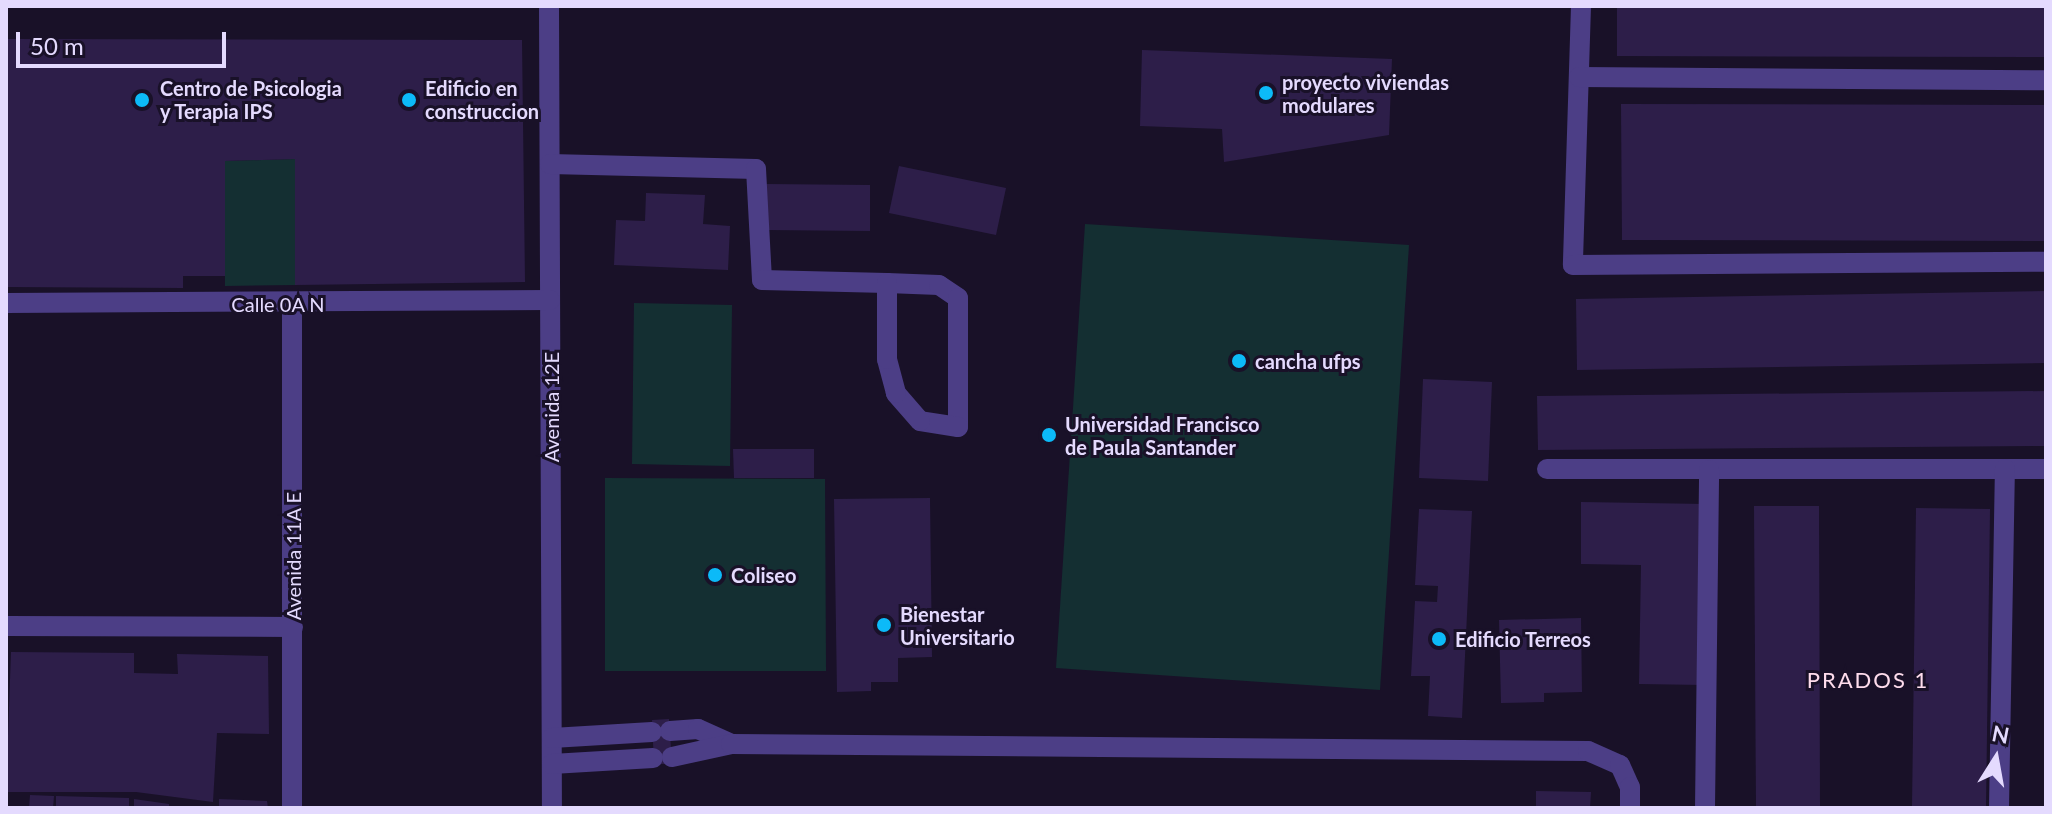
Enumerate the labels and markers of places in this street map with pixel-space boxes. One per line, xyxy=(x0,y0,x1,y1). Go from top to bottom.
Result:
place label: proyecto viviendas modulares xyxy=(1282,70,1449,117)
place label: Centro de Psicologia y Terapia IPS xyxy=(160,76,342,123)
place label: Edificio en construccion xyxy=(425,76,539,123)
marker: proyecto viviendas modulares xyxy=(1257,84,1275,102)
marker: Centro de Psicologia y Terapia IPS xyxy=(131,89,153,111)
marker: Edificio en construccion xyxy=(400,91,418,109)
place label: cancha ufps xyxy=(1255,349,1361,373)
marker: cancha ufps xyxy=(1230,352,1248,370)
place label: Universidad Francisco de Paula Santander xyxy=(1065,412,1260,459)
marker: Universidad Francisco de Paula Santander xyxy=(1040,426,1058,444)
place label: Coliseo xyxy=(731,563,797,587)
marker: Coliseo xyxy=(706,566,724,584)
place label: Bienestar Universitario xyxy=(900,602,1015,649)
marker: Bienestar Universitario xyxy=(875,616,893,634)
place label: Edificio Terreos xyxy=(1455,627,1592,651)
marker: Edificio Terreos xyxy=(1430,630,1448,648)

